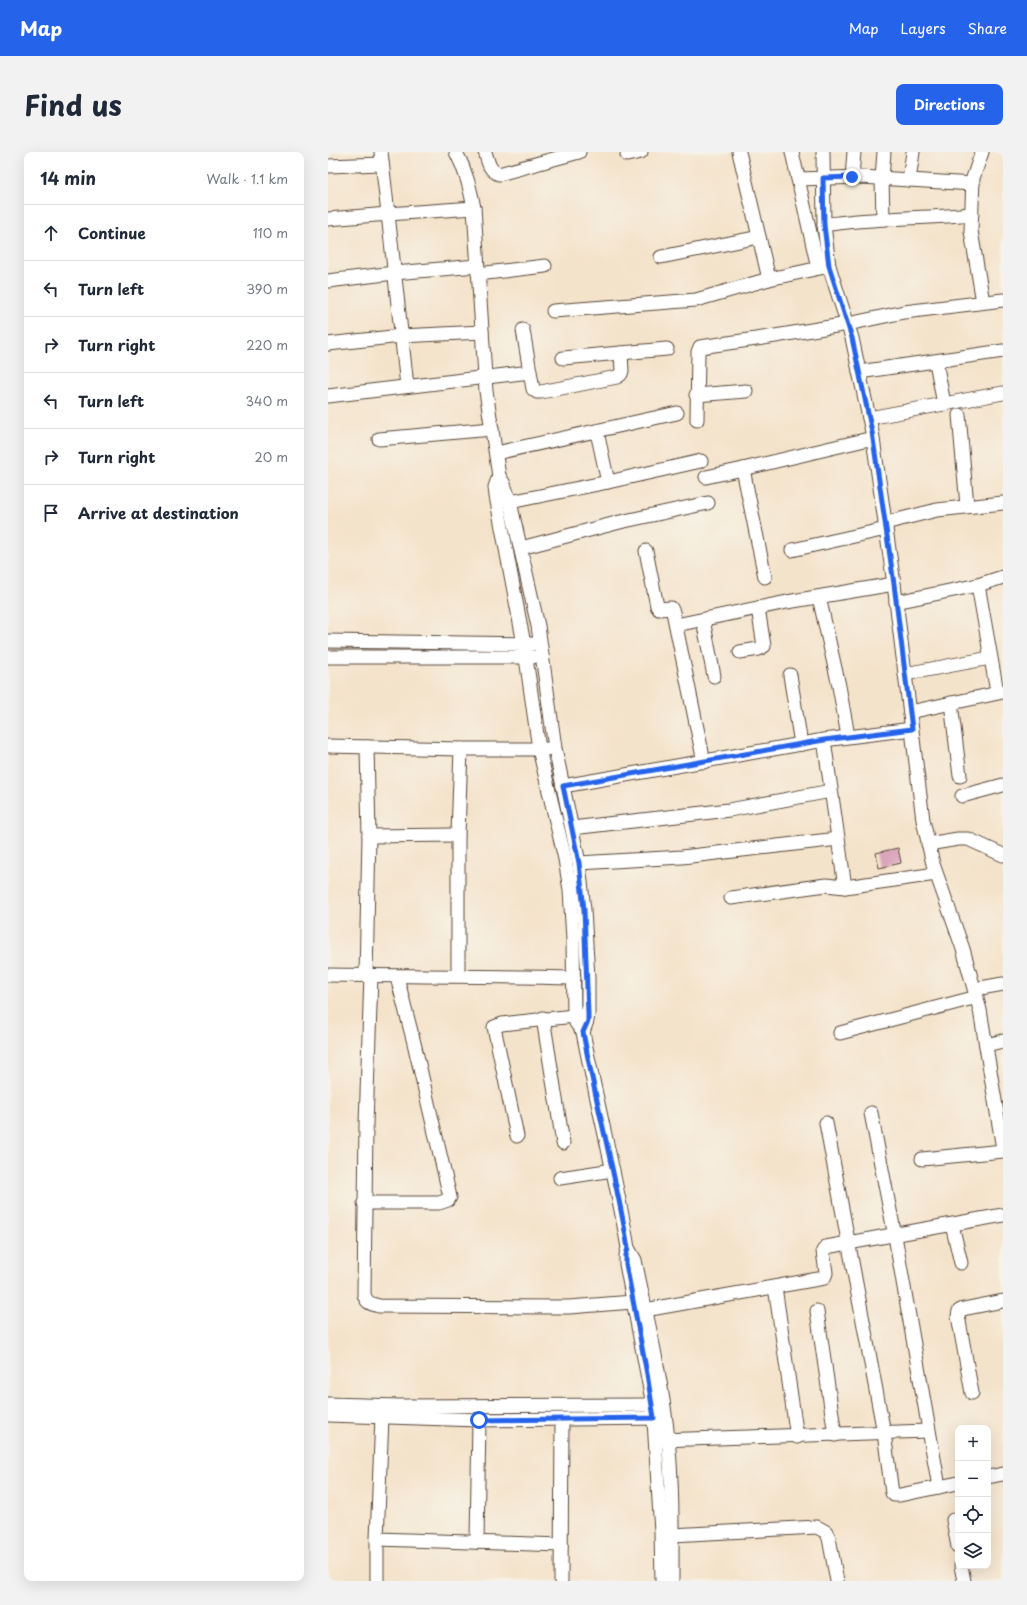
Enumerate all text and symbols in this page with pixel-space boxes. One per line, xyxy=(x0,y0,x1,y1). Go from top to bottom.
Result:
text: Map xyxy=(20,14,62,42)
text: Map xyxy=(849,18,879,39)
text: Layers xyxy=(901,18,946,39)
text: Share xyxy=(968,18,1007,39)
text: Find us xyxy=(24,83,122,126)
button: Directions xyxy=(896,84,1003,125)
text: 14 min xyxy=(40,165,96,191)
route end xyxy=(843,168,861,186)
text: Walk · 1.1 km xyxy=(207,169,288,188)
text: Continue xyxy=(78,221,146,244)
icon: ahead xyxy=(40,222,62,244)
text: 110 m xyxy=(253,223,288,242)
text: Turn left xyxy=(78,277,144,300)
icon: left xyxy=(40,278,62,300)
text: 390 m xyxy=(246,279,288,298)
text: Turn right xyxy=(78,333,155,356)
icon: right xyxy=(40,334,62,356)
text: 220 m xyxy=(246,335,288,354)
text: Turn left xyxy=(78,389,144,412)
icon: left xyxy=(40,390,62,412)
text: 340 m xyxy=(245,391,288,410)
text: Turn right xyxy=(78,445,155,468)
icon: right xyxy=(40,446,62,468)
text: 20 m xyxy=(254,447,288,466)
text: Arrive at destination xyxy=(78,501,239,524)
icon: arrive xyxy=(40,502,62,524)
route start xyxy=(470,1411,488,1429)
map controls xyxy=(955,1425,991,1569)
button: + xyxy=(955,1425,991,1461)
button: − xyxy=(955,1461,991,1497)
button: locate xyxy=(955,1497,991,1533)
button: layers xyxy=(955,1533,991,1569)

